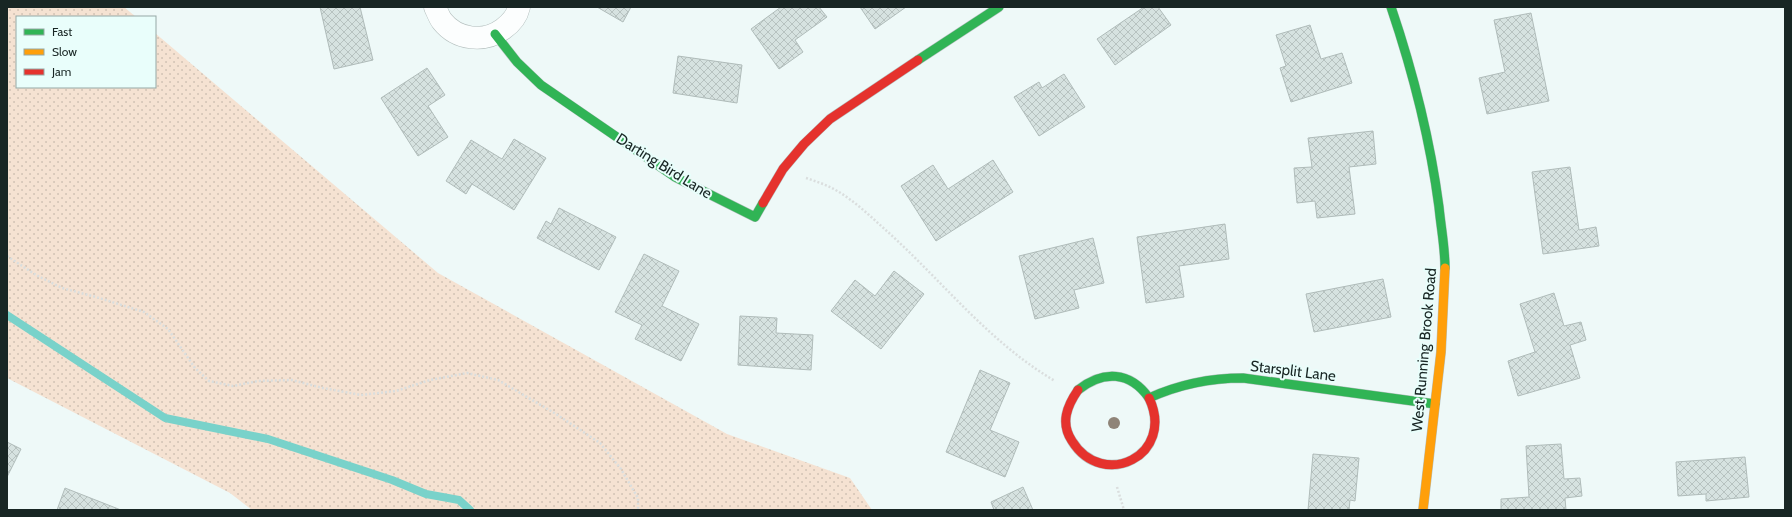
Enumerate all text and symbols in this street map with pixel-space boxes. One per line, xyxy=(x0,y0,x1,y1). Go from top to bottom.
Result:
legend xyxy=(16,16,156,88)
text: Fast xyxy=(52,24,72,39)
text: Slow xyxy=(52,44,77,59)
text: Jam xyxy=(51,64,71,79)
street label: Darting Bird Lane xyxy=(613,129,715,203)
street label: West Running Brook Road xyxy=(1408,267,1440,433)
street label: Starsplit Lane xyxy=(1249,357,1337,385)

